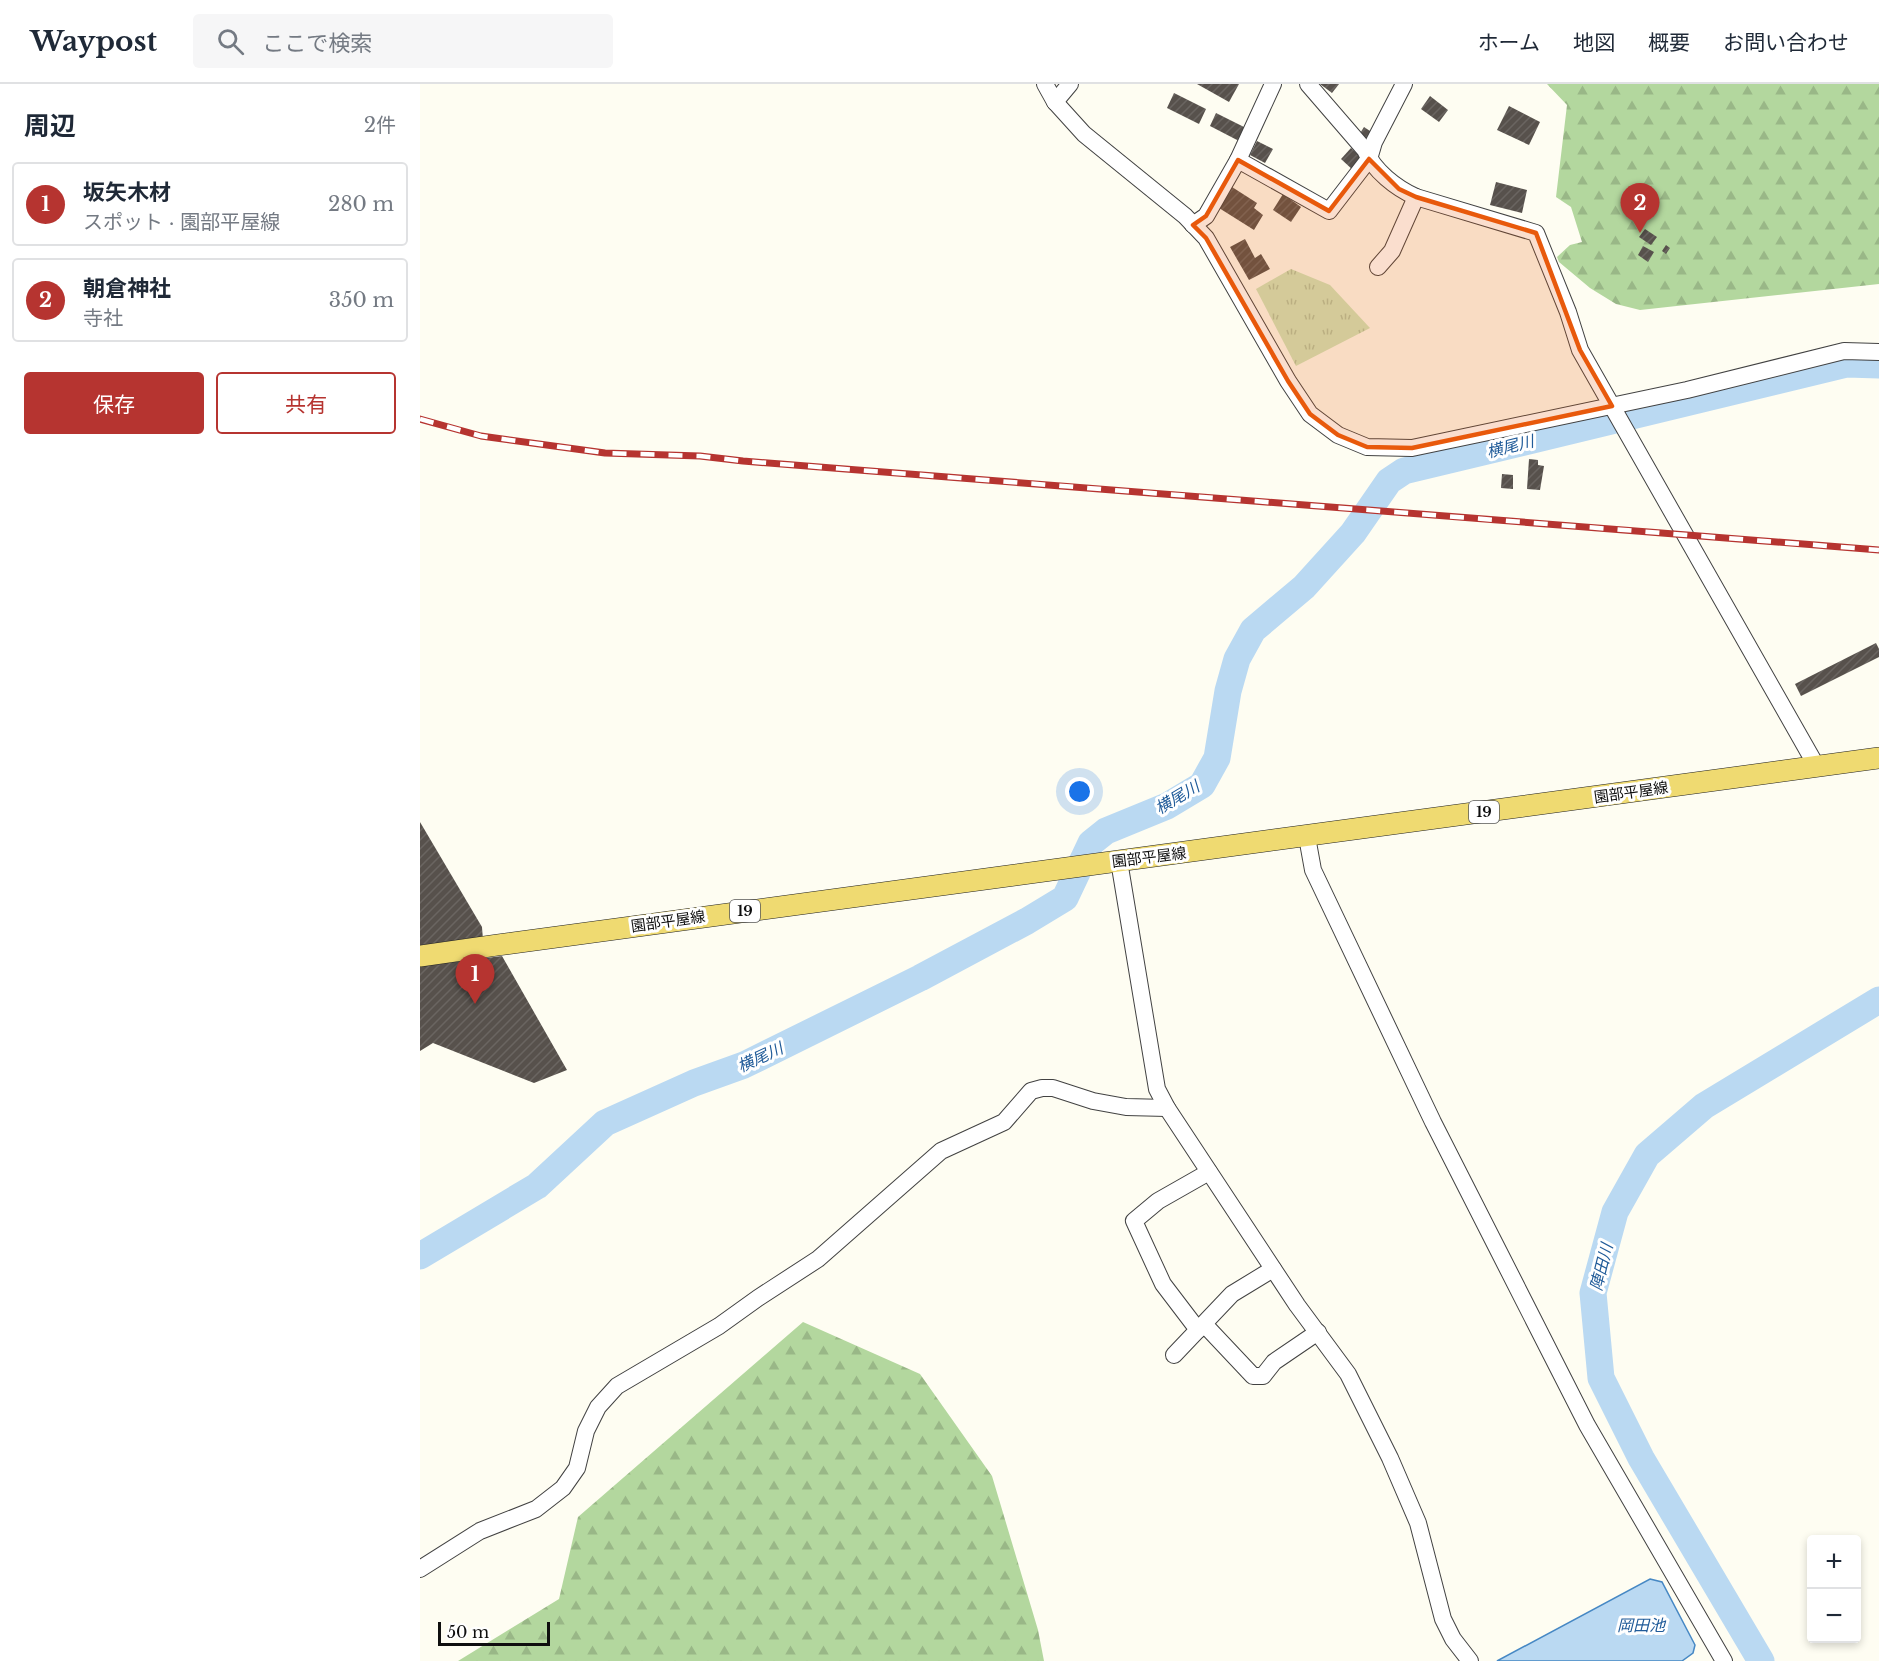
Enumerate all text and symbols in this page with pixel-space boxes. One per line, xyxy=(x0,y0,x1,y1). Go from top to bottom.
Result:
search box xyxy=(193,14,613,68)
text: Waypost xyxy=(30,24,157,59)
icon: search xyxy=(214,25,247,58)
text: ここで検索 xyxy=(262,30,372,57)
text: ホーム xyxy=(1478,30,1540,56)
text: 地図 xyxy=(1573,30,1615,56)
text: 概要 xyxy=(1648,30,1690,56)
text: お問い合わせ xyxy=(1723,30,1849,56)
text: 周辺 xyxy=(24,110,76,142)
text: 2件 xyxy=(364,113,396,137)
text: 坂矢木材 xyxy=(83,179,171,206)
pin: 2 xyxy=(1620,184,1660,233)
text: 1 xyxy=(41,192,50,216)
text: 280 m xyxy=(328,192,394,216)
text: スポット · 園部平屋線 xyxy=(83,210,280,234)
text: 朝倉神社 xyxy=(83,275,171,302)
text: 2 xyxy=(39,288,52,312)
text: 350 m xyxy=(329,288,394,312)
text: 寺社 xyxy=(83,306,123,330)
button: 保存 xyxy=(24,372,204,434)
button: 共有 xyxy=(216,372,396,434)
water label: 横尾川 xyxy=(1484,430,1538,462)
water label: 横尾川 xyxy=(1151,775,1204,818)
your location xyxy=(1065,777,1094,806)
street label: 園部平屋線 xyxy=(1593,777,1669,807)
road number: 19 xyxy=(1469,801,1499,823)
street label: 園部平屋線 xyxy=(1111,843,1187,871)
road number: 19 xyxy=(730,900,760,922)
street label: 園部平屋線 xyxy=(630,906,706,936)
pin: 1 xyxy=(456,954,494,1004)
water label: 横尾川 xyxy=(734,1037,788,1076)
water label: 陣田川 xyxy=(1585,1239,1617,1293)
map controls xyxy=(1807,1535,1861,1643)
button: + xyxy=(1807,1535,1861,1589)
button: − xyxy=(1807,1589,1861,1643)
water label: 岡田池 xyxy=(1617,1615,1667,1635)
scale bar xyxy=(438,1619,550,1646)
text: 50 m xyxy=(447,1622,489,1642)

